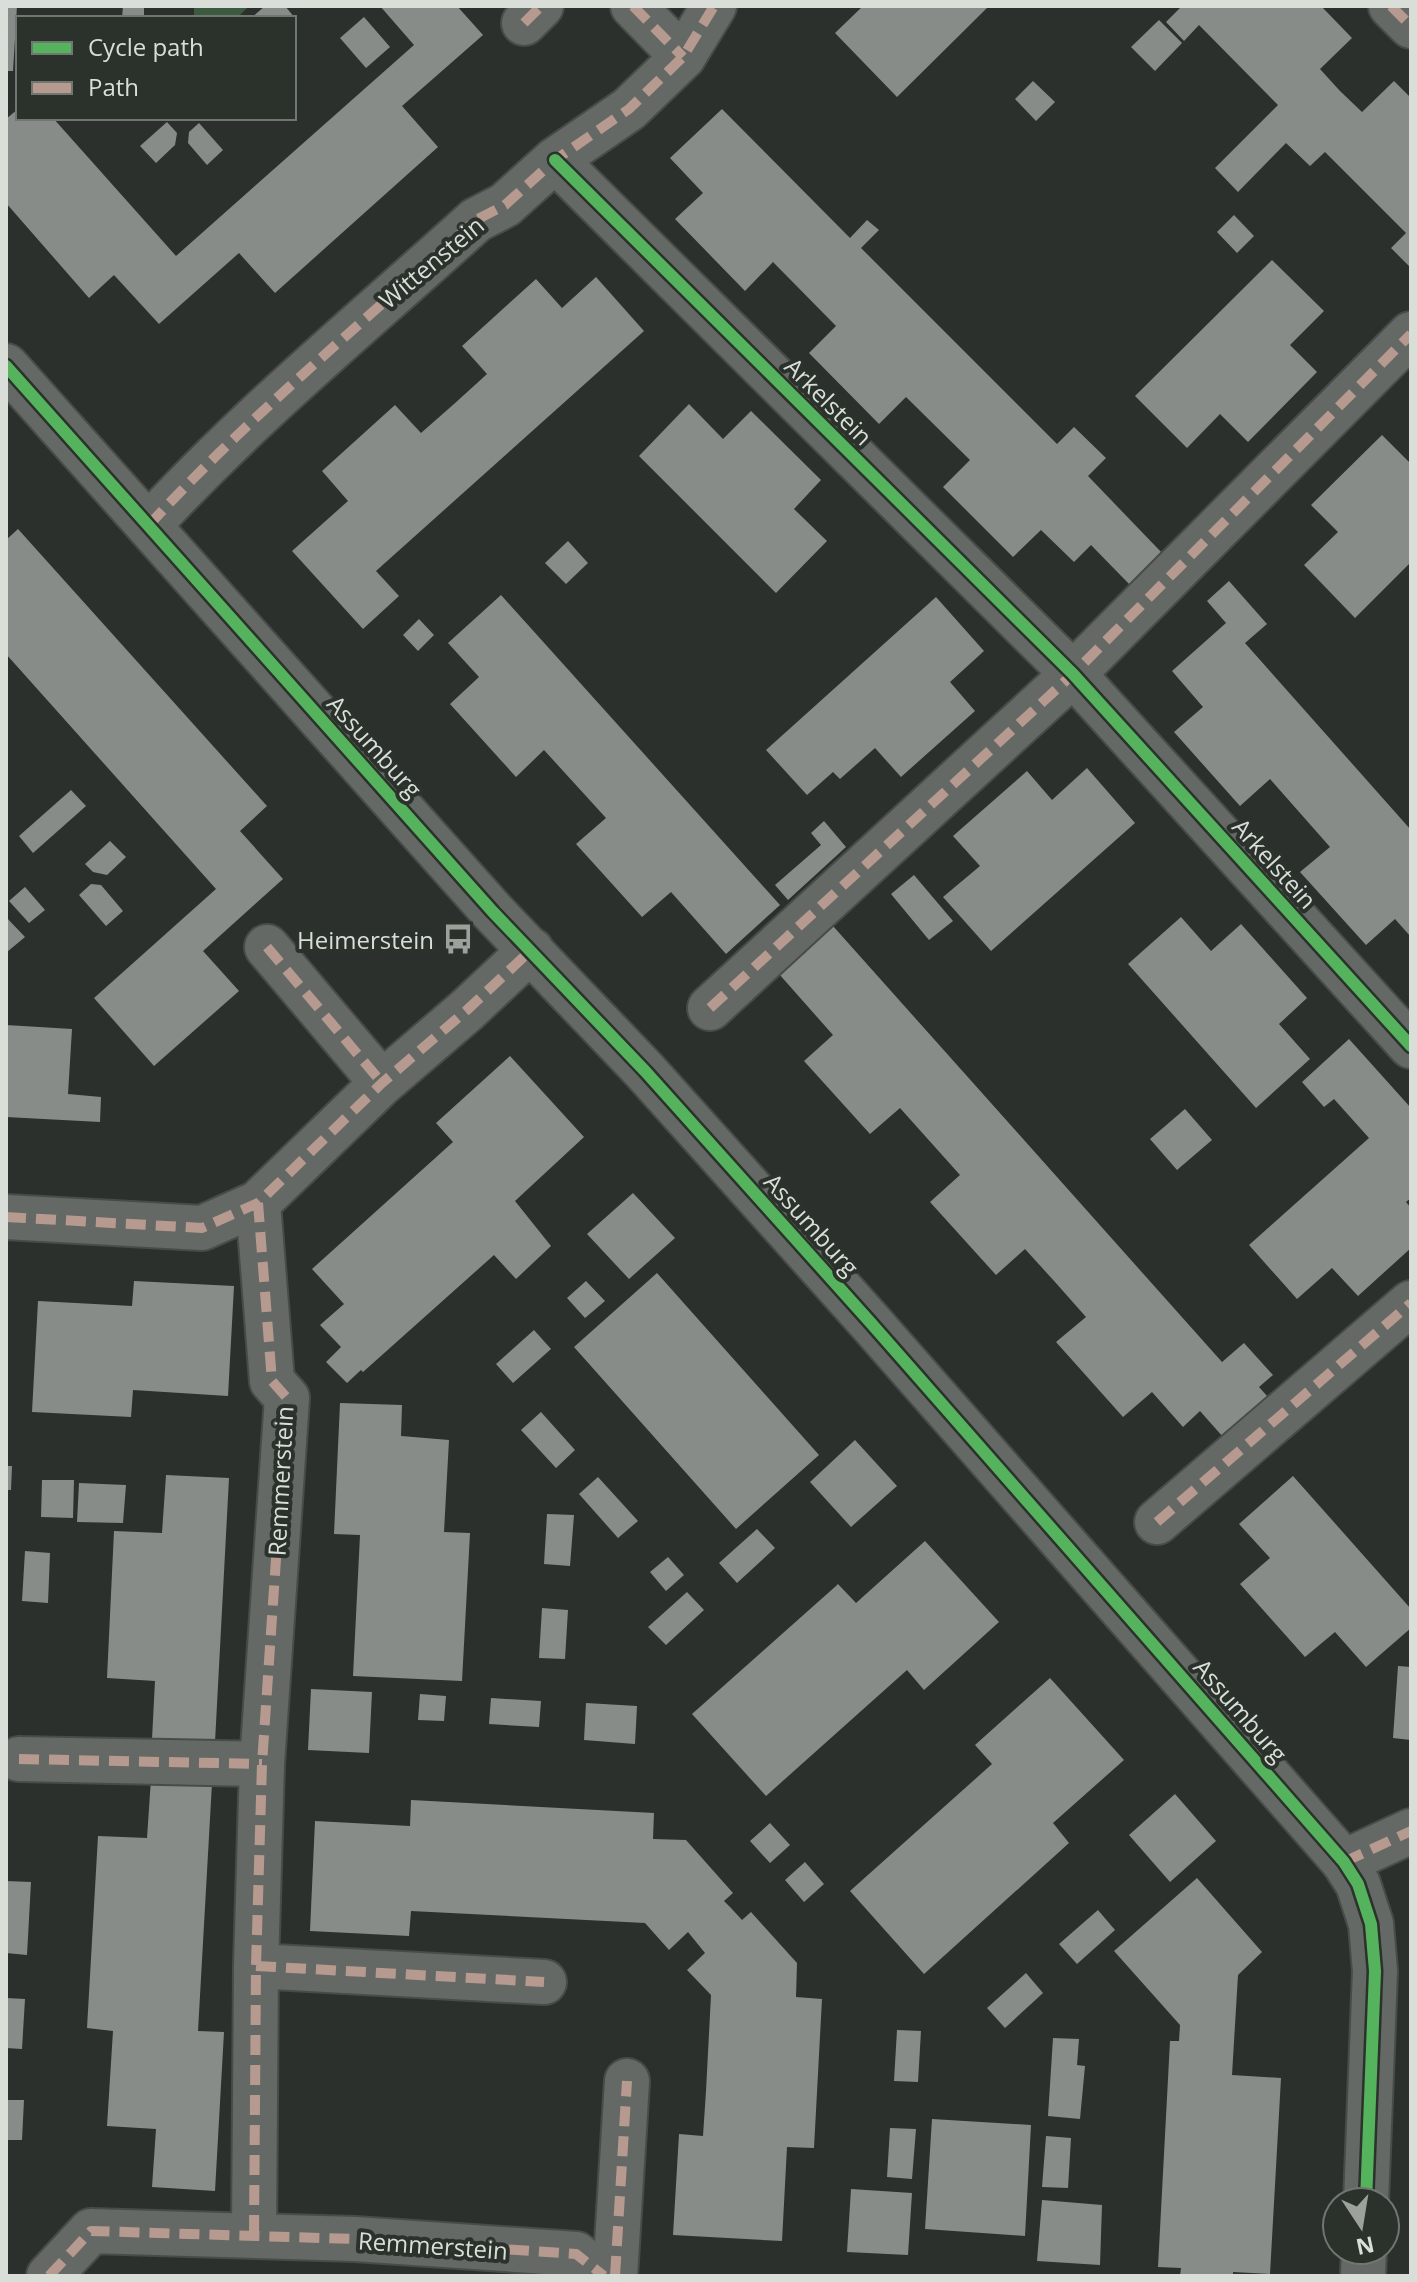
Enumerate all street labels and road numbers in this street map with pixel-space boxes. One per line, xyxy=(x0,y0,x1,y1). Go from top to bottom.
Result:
street label: Wittenstein xyxy=(371,208,491,316)
street label: Arkelstein xyxy=(778,350,880,452)
street label: Assumburg xyxy=(320,688,430,804)
street label: Arkelstein xyxy=(1225,811,1325,915)
street label: Assumburg xyxy=(757,1166,867,1282)
street label: Remmerstein xyxy=(260,1405,300,1557)
street label: Assumburg xyxy=(1187,1651,1295,1769)
street label: Remmerstein xyxy=(357,2223,509,2267)

